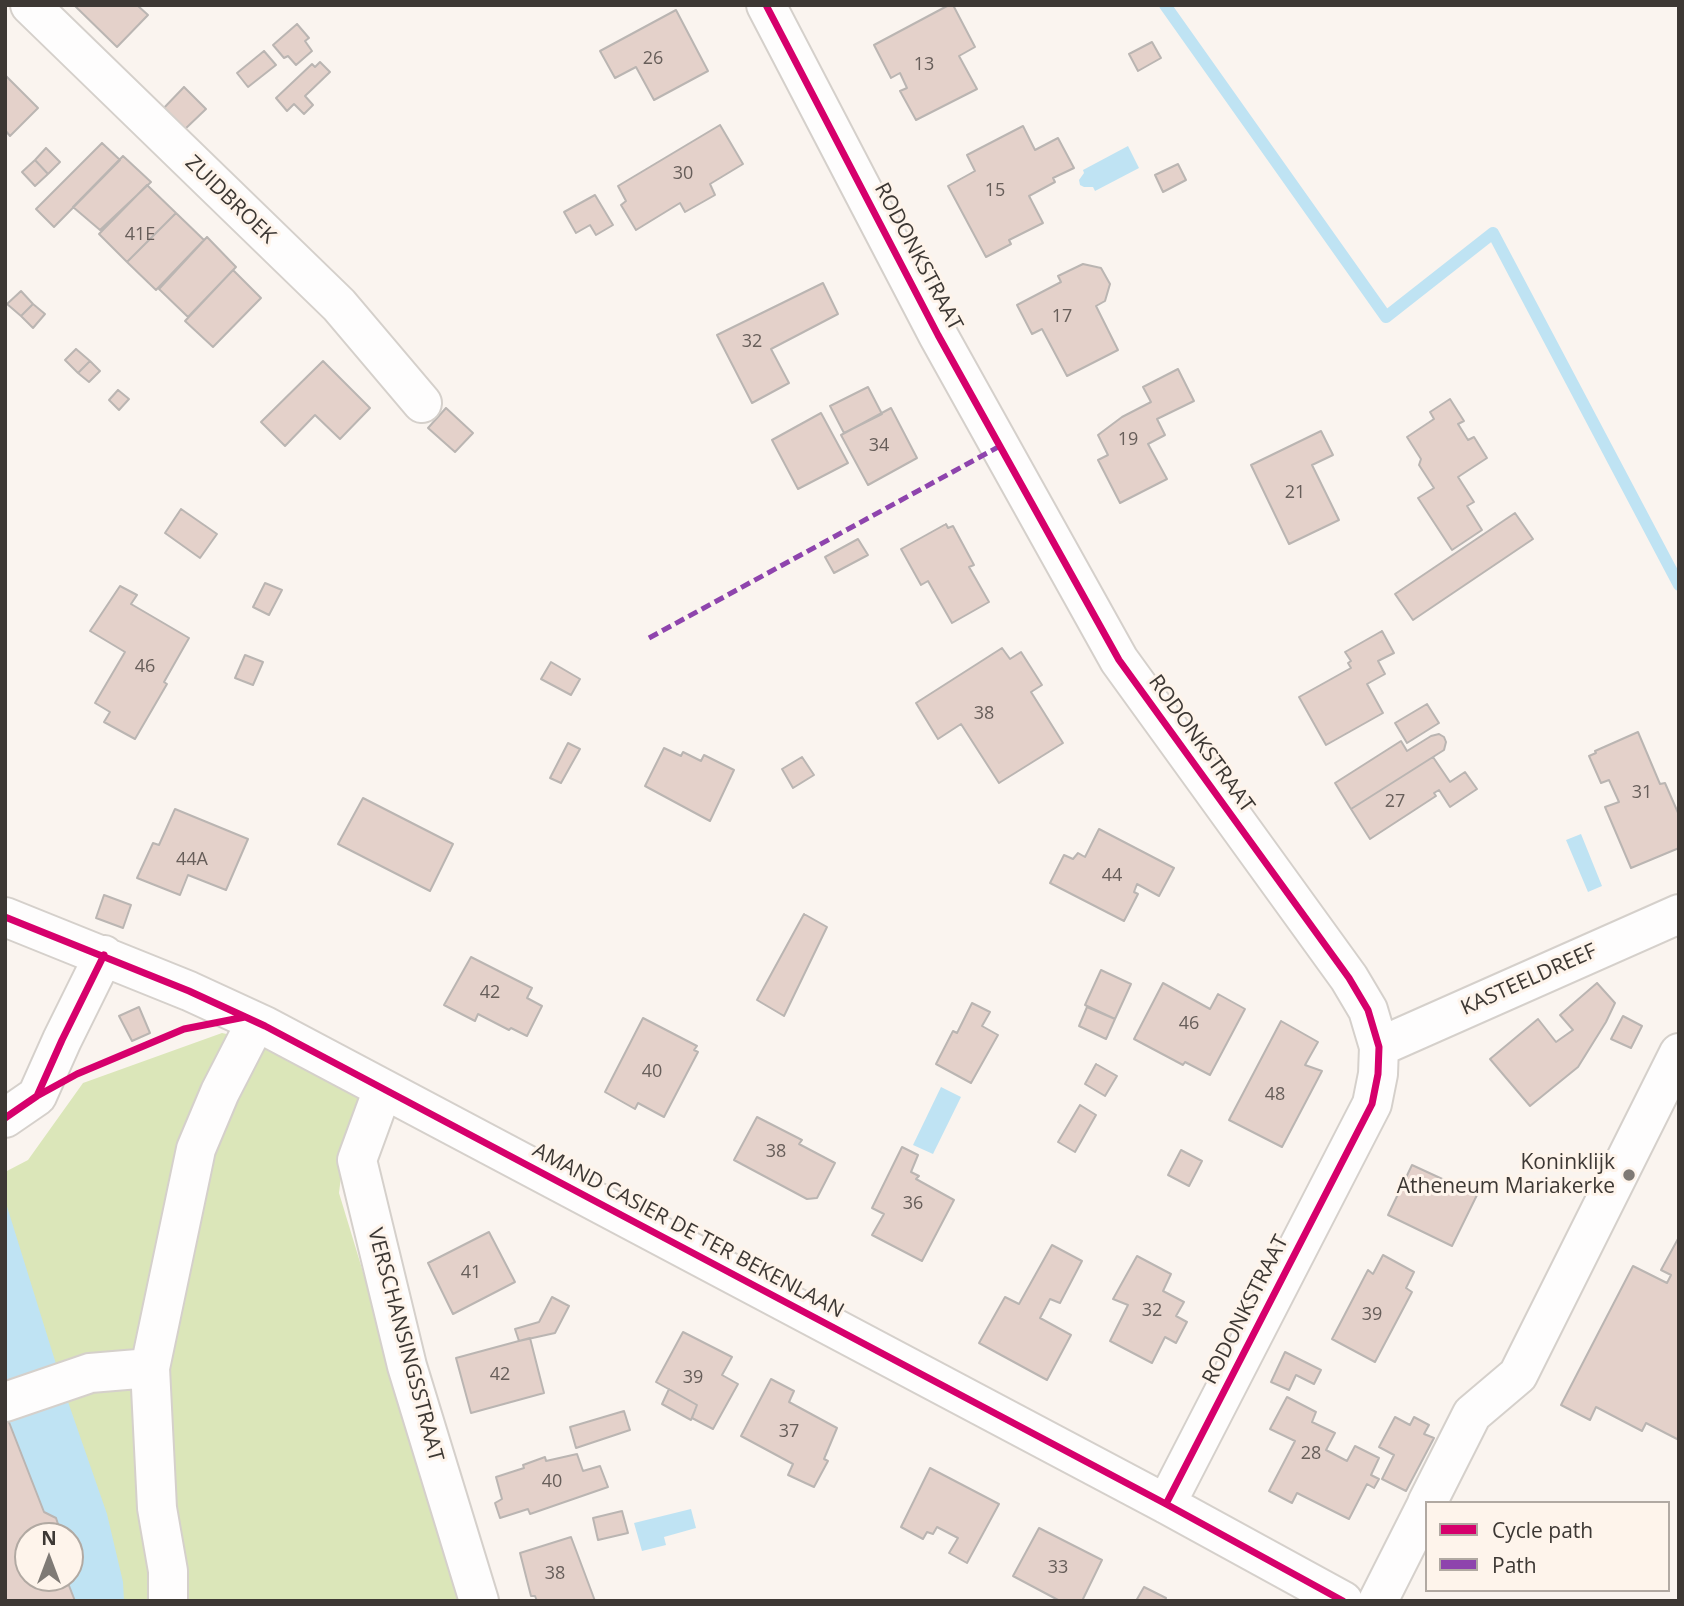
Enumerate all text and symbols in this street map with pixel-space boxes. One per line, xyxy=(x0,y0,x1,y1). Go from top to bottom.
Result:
house number: 26 xyxy=(643,48,663,70)
house number: 13 xyxy=(914,54,934,76)
street label: ZUIDBROEK xyxy=(180,151,280,249)
house number: 30 xyxy=(673,163,693,185)
street label: RODONKSTRAAT xyxy=(868,179,968,335)
house number: 15 xyxy=(985,180,1005,202)
house number: 41E xyxy=(125,224,155,246)
house number: 17 xyxy=(1052,306,1072,328)
house number: 32 xyxy=(742,331,762,353)
house number: 19 xyxy=(1118,429,1138,451)
house number: 34 xyxy=(869,435,889,457)
house number: 21 xyxy=(1285,482,1305,504)
house number: 46 xyxy=(135,656,155,678)
street label: RODONKSTRAAT xyxy=(1143,670,1259,818)
house number: 38 xyxy=(974,703,994,725)
house number: 31 xyxy=(1632,782,1652,804)
house number: 27 xyxy=(1385,791,1405,813)
house number: 44A xyxy=(176,849,208,871)
house number: 44 xyxy=(1102,865,1122,887)
street label: KASTEELDREEF xyxy=(1457,939,1601,1021)
house number: 42 xyxy=(480,982,500,1004)
house number: 46 xyxy=(1179,1013,1199,1035)
house number: 40 xyxy=(642,1061,662,1083)
house number: 48 xyxy=(1265,1084,1285,1106)
street label: AMAND CASIER DE TER BEKENLAAN xyxy=(528,1138,848,1324)
house number: 38 xyxy=(766,1141,786,1163)
place label: Koninklijk Atheneum Mariakerke xyxy=(1397,1150,1615,1200)
marker: Koninklijk Atheneum Mariakerke xyxy=(1621,1167,1637,1183)
house number: 36 xyxy=(903,1193,923,1215)
street label: VERSCHANSINGSSTRAAT xyxy=(362,1226,448,1464)
street label: RODONKSTRAAT xyxy=(1198,1231,1294,1389)
house number: 41 xyxy=(461,1262,481,1284)
house number: 32 xyxy=(1142,1300,1162,1322)
house number: 39 xyxy=(1362,1304,1382,1326)
house number: 42 xyxy=(490,1364,510,1386)
house number: 39 xyxy=(683,1367,703,1389)
house number: 37 xyxy=(779,1421,799,1443)
house number: 28 xyxy=(1301,1443,1321,1465)
house number: 40 xyxy=(542,1471,562,1493)
legend xyxy=(1425,1501,1670,1592)
text: Cycle path xyxy=(1492,1516,1593,1544)
north arrow xyxy=(14,1522,84,1592)
text: N xyxy=(41,1525,57,1551)
text: Path xyxy=(1492,1551,1537,1579)
house number: 33 xyxy=(1048,1557,1068,1579)
house number: 38 xyxy=(545,1563,565,1585)

